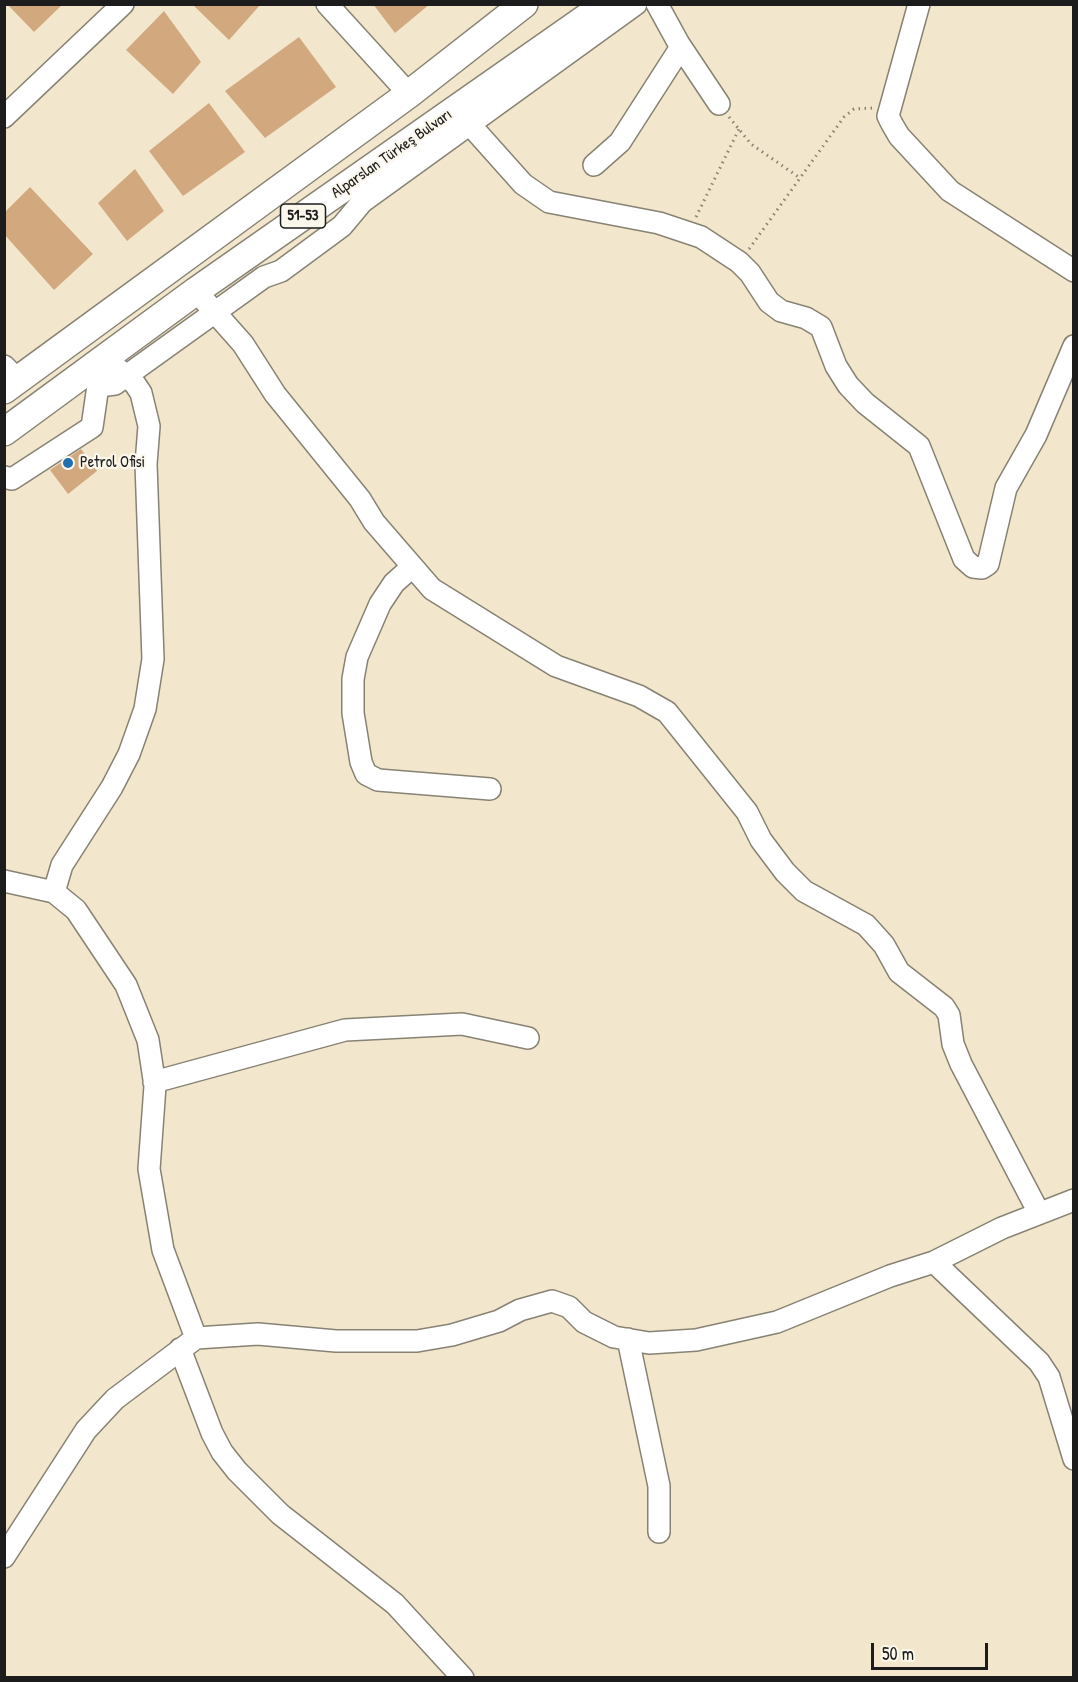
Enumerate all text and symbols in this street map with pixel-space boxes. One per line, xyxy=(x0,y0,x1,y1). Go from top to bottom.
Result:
street label: Alparslan Türkeş Bulvarı xyxy=(328,105,456,203)
road number: 51-53 xyxy=(280,204,326,228)
place label: Petrol Ofisi xyxy=(80,453,145,473)
marker: Petrol Ofisi xyxy=(61,456,75,470)
scale bar xyxy=(874,1631,991,1669)
text: 50 m xyxy=(882,1641,914,1666)

